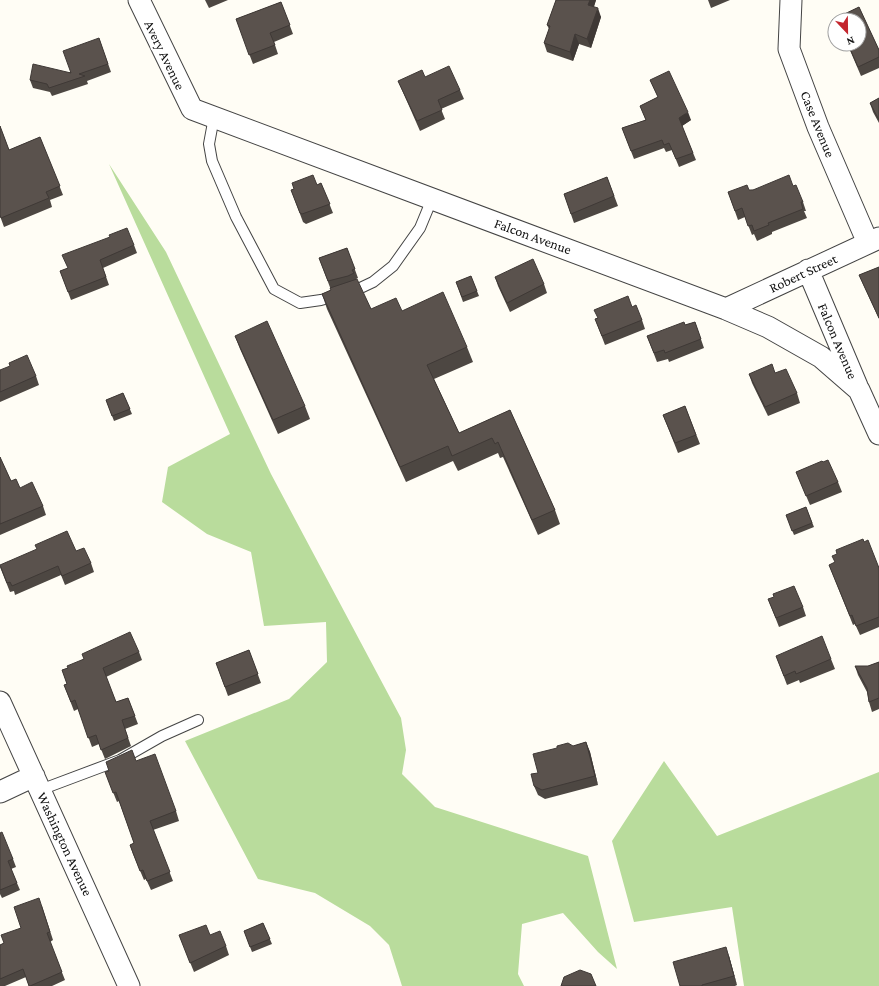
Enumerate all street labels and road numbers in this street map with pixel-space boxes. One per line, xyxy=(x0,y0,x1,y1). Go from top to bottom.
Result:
street label: Avery Avenue xyxy=(141,18,189,92)
street label: Case Avenue xyxy=(797,88,839,160)
street label: Falcon Avenue xyxy=(492,215,574,257)
street label: Robert Street xyxy=(767,250,840,296)
street label: Falcon Avenue xyxy=(815,301,861,381)
street label: Washington Avenue xyxy=(34,790,96,898)

